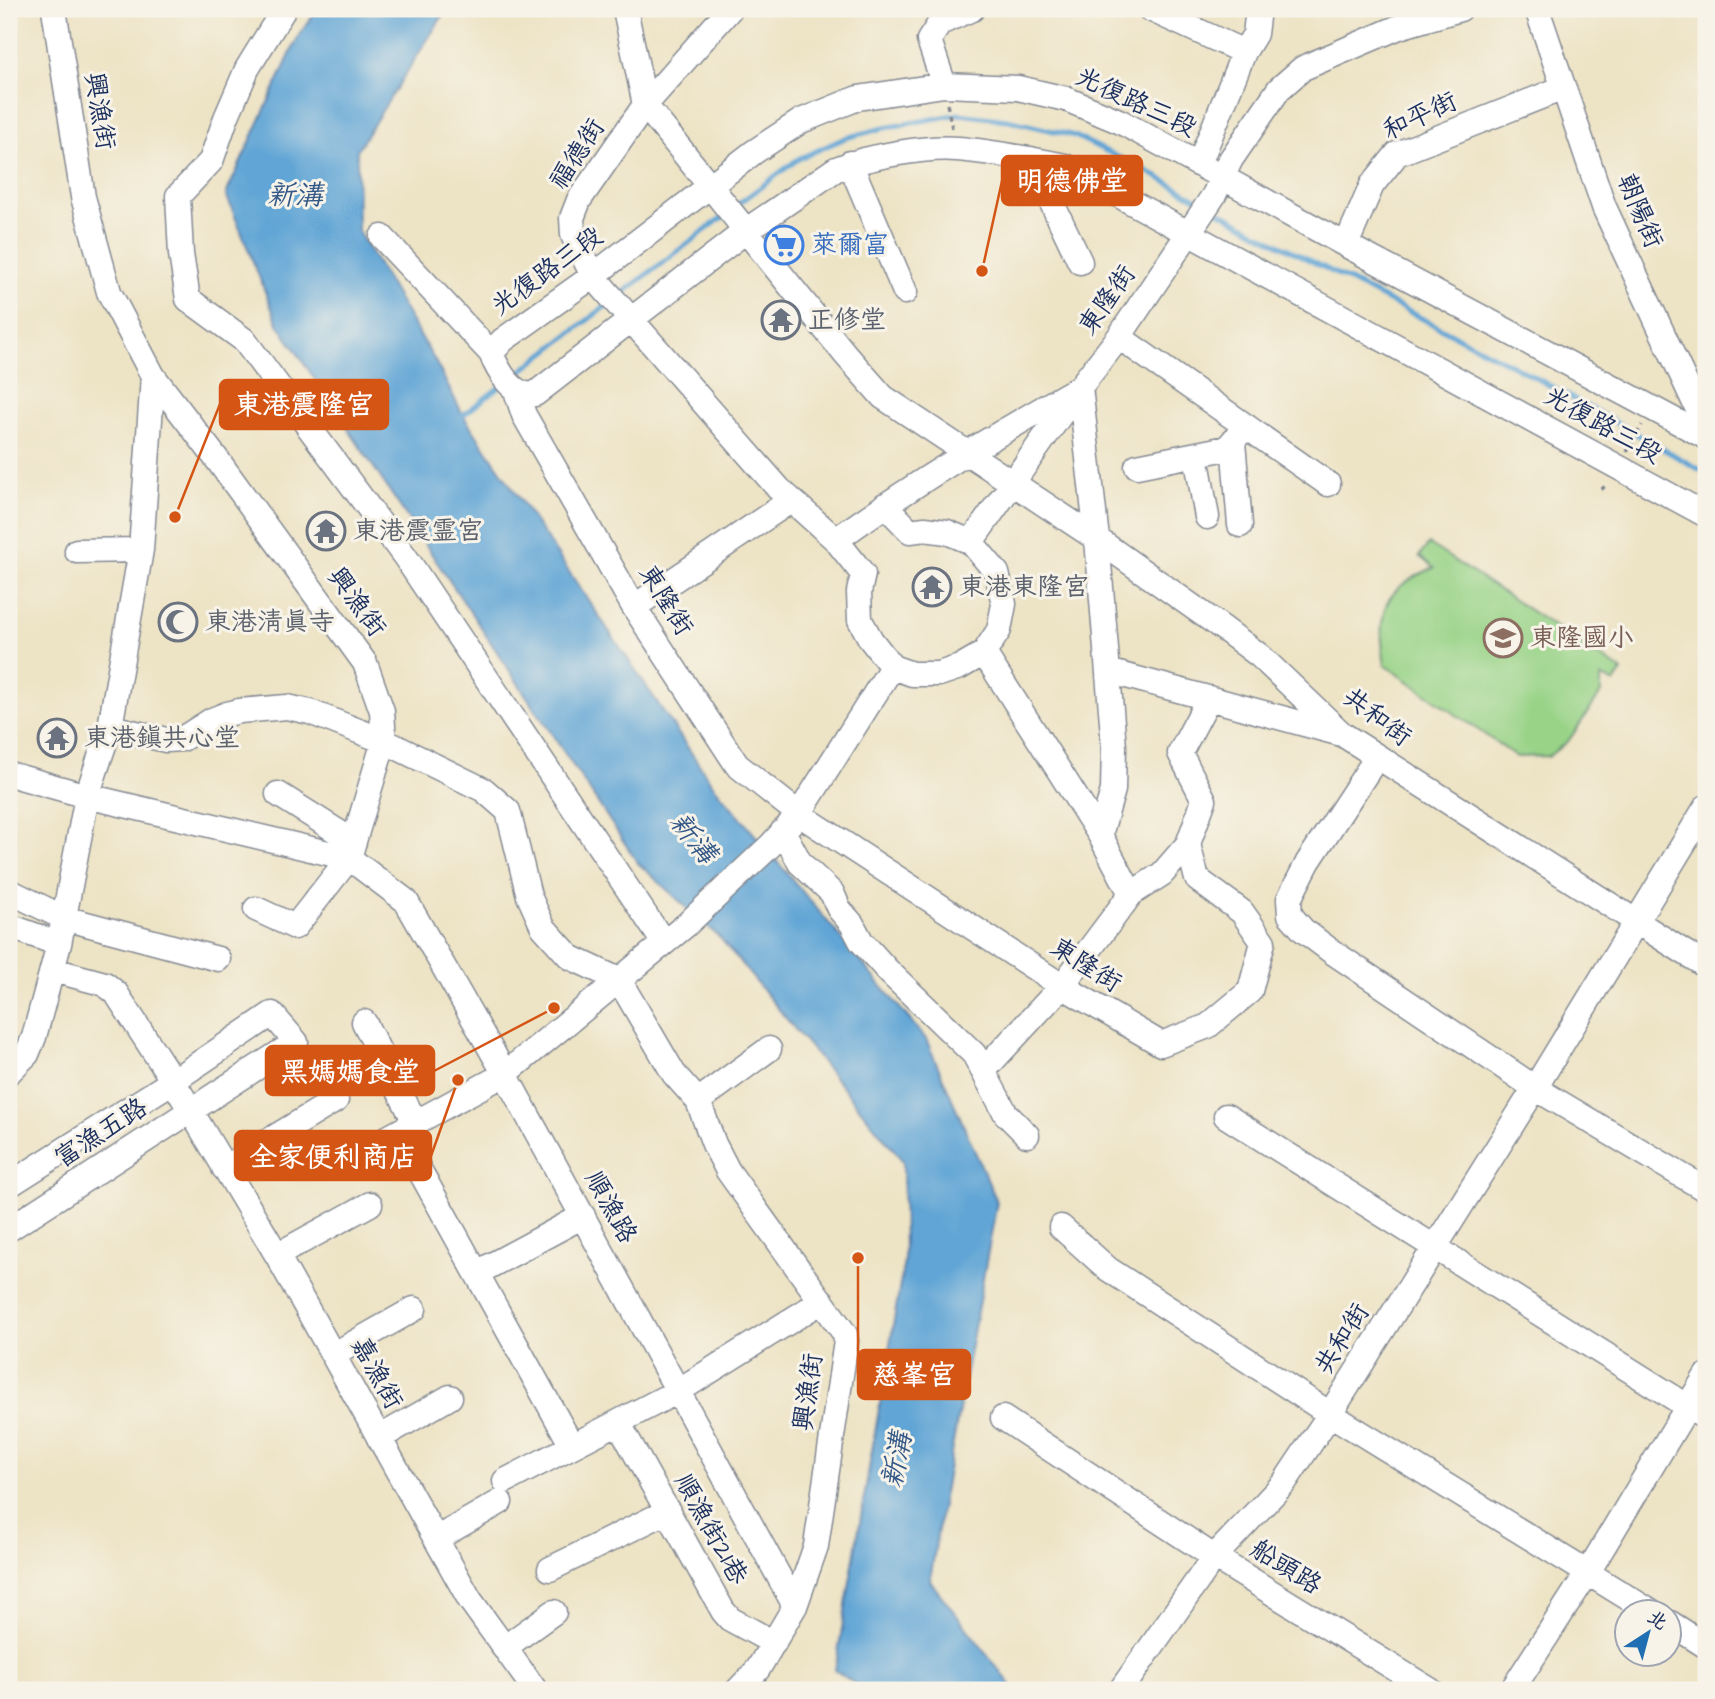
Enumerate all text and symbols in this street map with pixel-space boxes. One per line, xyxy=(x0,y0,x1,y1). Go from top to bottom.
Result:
street label: 光復路三段 xyxy=(1069,58,1203,146)
street label: 興漁街 xyxy=(76,70,124,152)
street label: 和平街 xyxy=(1377,83,1463,149)
street label: 福德街 xyxy=(541,111,613,197)
callout: 明德佛堂 xyxy=(1002,156,1142,205)
text: 明德佛堂 xyxy=(1016,162,1128,201)
street label: 朝陽街 xyxy=(1608,168,1672,254)
water label: 新溝 xyxy=(267,176,325,215)
street label: 光復路三段 xyxy=(484,218,610,324)
supermarket icon: 萊爾富 xyxy=(763,224,805,266)
place label: 萊爾富 xyxy=(811,227,889,263)
street label: 東隆街 xyxy=(1070,258,1144,342)
temple icon: 正修堂 xyxy=(760,299,802,341)
place label: 正修堂 xyxy=(808,302,886,338)
street label: 光復路三段 xyxy=(1537,378,1669,472)
callout: 東港震隆宮 xyxy=(220,380,388,429)
text: 東港震隆宮 xyxy=(234,386,374,425)
temple icon: 東港震霊宮 xyxy=(305,510,347,552)
place label: 東港震霊宮 xyxy=(353,513,483,549)
street label: 東隆街 xyxy=(630,557,702,643)
street label: 興漁街 xyxy=(320,560,394,644)
temple icon: 東港東隆宮 xyxy=(911,566,953,608)
place label: 東港東隆宮 xyxy=(959,569,1089,605)
mosque icon: 東港清真寺 xyxy=(157,601,199,643)
place label: 東港清真寺 xyxy=(205,604,335,640)
school or university icon: 東隆國小 xyxy=(1482,617,1524,659)
place label: 東隆國小 xyxy=(1530,620,1634,656)
street label: 共和街 xyxy=(1335,679,1419,755)
temple icon: 東港鎮共心堂 xyxy=(36,717,78,759)
place label: 東港鎮共心堂 xyxy=(84,720,240,756)
water label: 新溝 xyxy=(660,804,727,874)
street label: 東隆街 xyxy=(1043,929,1129,1001)
callout: 黑媽媽食堂 xyxy=(266,1046,434,1095)
text: 黑媽媽食堂 xyxy=(280,1053,420,1092)
street label: 富漁五路 xyxy=(48,1090,154,1176)
callout: 全家便利商店 xyxy=(235,1131,431,1180)
text: 全家便利商店 xyxy=(249,1138,417,1177)
street label: 順漁路 xyxy=(576,1164,646,1250)
street label: 共和街 xyxy=(1306,1296,1378,1382)
street label: 嘉漁街 xyxy=(342,1330,412,1416)
callout: 慈峯宮 xyxy=(858,1350,970,1399)
street label: 興漁街 xyxy=(785,1351,831,1433)
text: 慈峯宮 xyxy=(872,1356,956,1395)
water label: 新溝 xyxy=(873,1427,922,1491)
street label: 順漁街21巷 xyxy=(666,1467,756,1591)
street label: 船頭路 xyxy=(1243,1531,1329,1603)
north arrow xyxy=(1614,1598,1684,1668)
text: 北 xyxy=(1641,1604,1673,1637)

